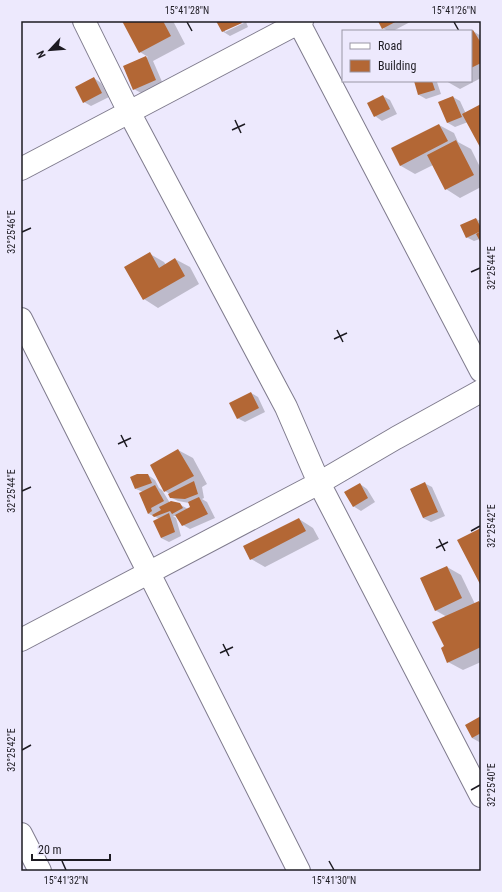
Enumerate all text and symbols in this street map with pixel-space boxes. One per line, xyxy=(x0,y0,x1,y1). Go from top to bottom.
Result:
text: 15°41'28"N xyxy=(165,5,209,16)
text: 15°41'26"N xyxy=(432,5,476,16)
north arrow xyxy=(30,30,70,70)
legend xyxy=(342,30,472,82)
text: Road xyxy=(378,39,402,53)
text: N xyxy=(34,48,49,60)
text: Building xyxy=(378,59,416,73)
text: 32°25'46"E xyxy=(6,210,17,254)
text: 32°25'44"E xyxy=(486,246,497,290)
text: 32°25'44"E xyxy=(6,469,17,513)
text: 32°25'42"E xyxy=(486,504,497,548)
text: 32°25'42"E xyxy=(6,728,17,772)
text: 32°25'40"E xyxy=(486,763,497,807)
scale bar xyxy=(32,836,110,862)
text: 20 m xyxy=(38,843,62,857)
text: 15°41'32"N xyxy=(44,875,88,886)
text: 15°41'30"N xyxy=(312,875,356,886)

